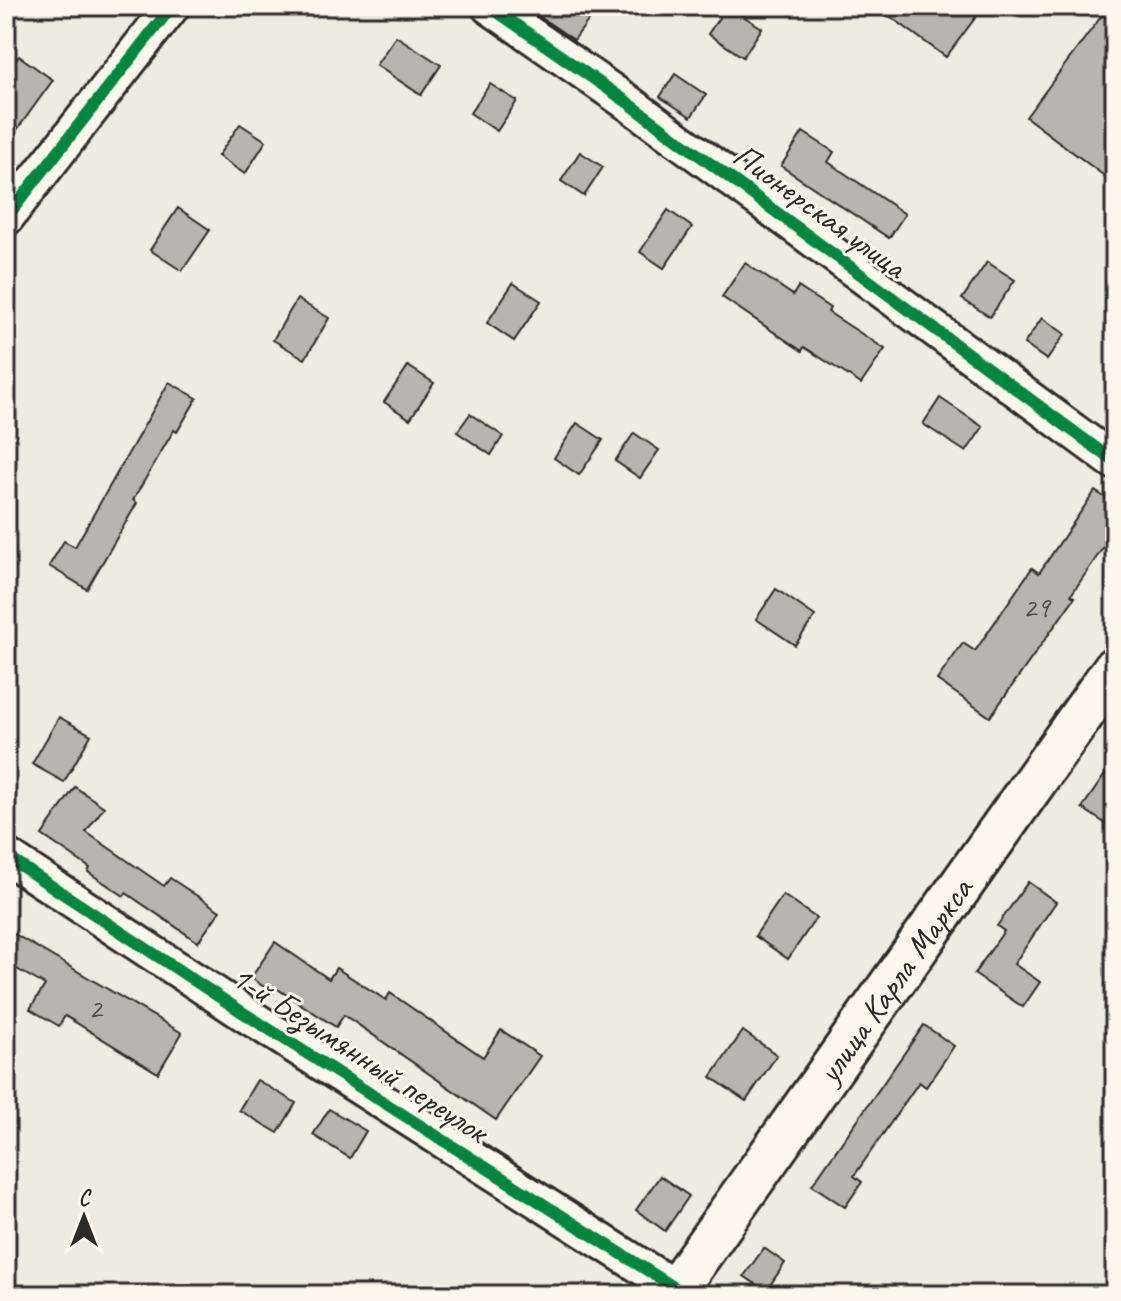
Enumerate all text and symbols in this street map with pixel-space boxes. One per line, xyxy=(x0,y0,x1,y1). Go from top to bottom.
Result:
street label: Пионерская улица xyxy=(725,133,917,289)
house number: 29 xyxy=(1023,588,1052,626)
street label: улица Карла Маркса xyxy=(806,867,983,1093)
street label: 1-й Безымянный переулок xyxy=(224,955,499,1154)
house number: 2 xyxy=(88,989,104,1027)
north arrow xyxy=(44,1177,124,1257)
text: С xyxy=(79,1184,93,1212)

